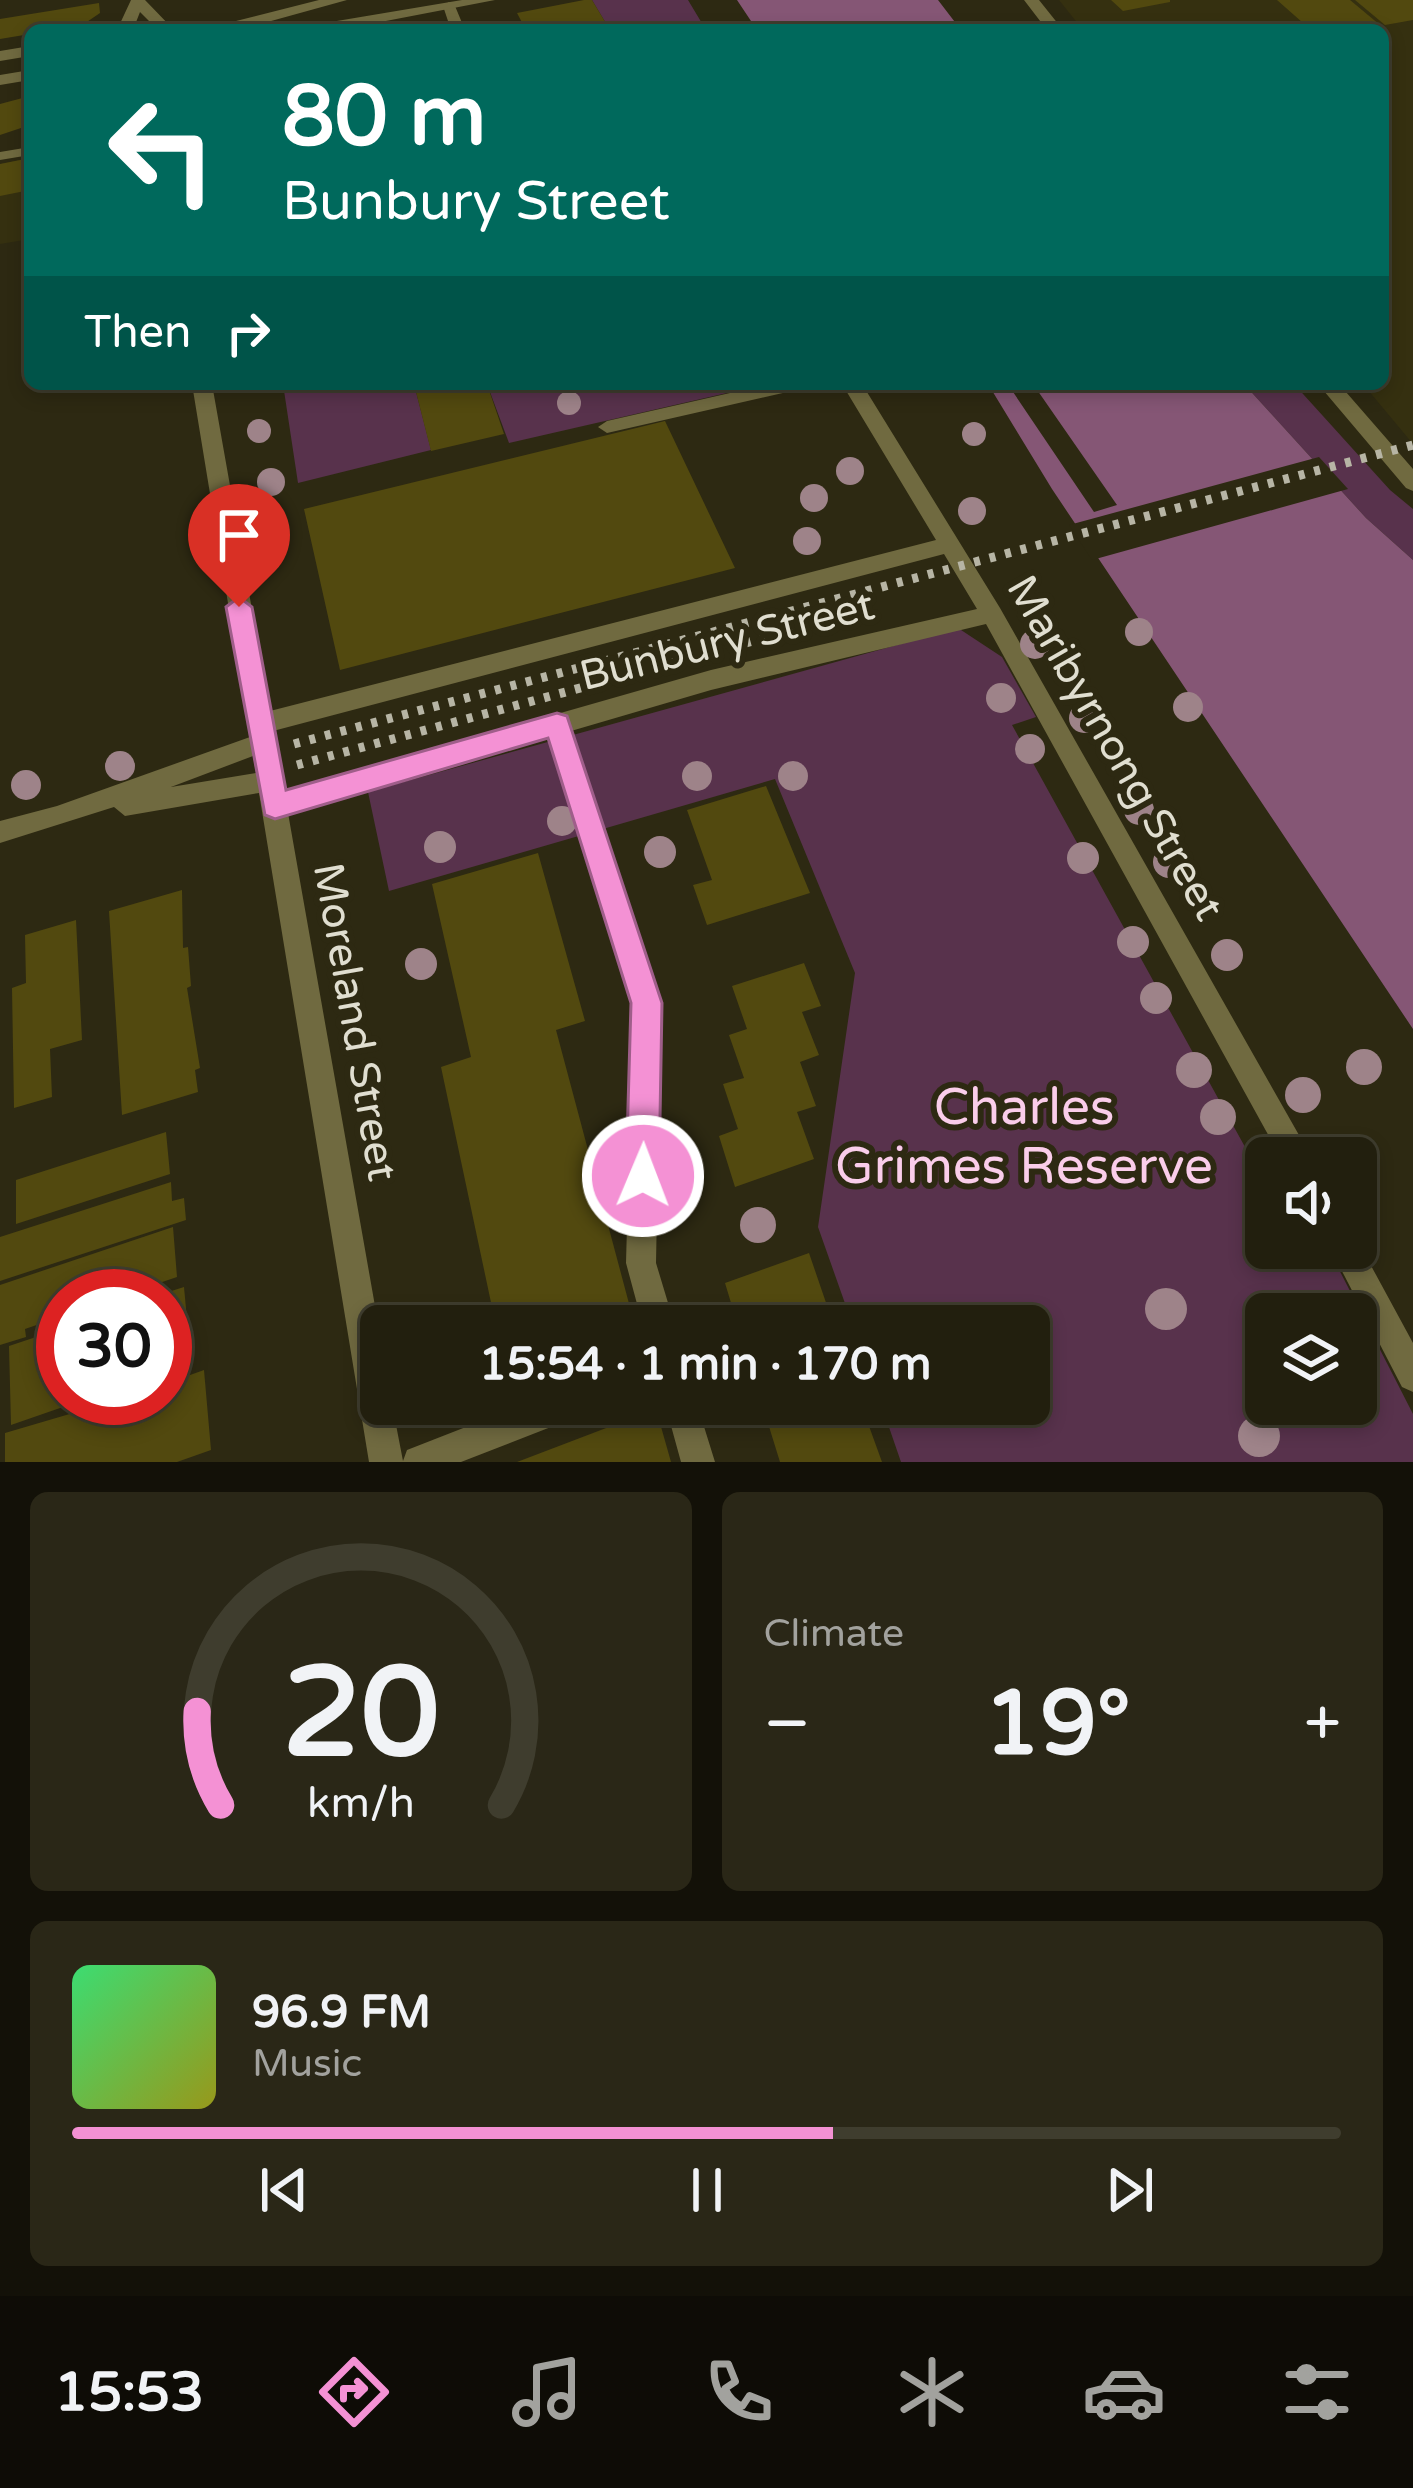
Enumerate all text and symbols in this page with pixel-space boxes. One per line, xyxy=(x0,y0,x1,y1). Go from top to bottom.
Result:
text: 80 m xyxy=(282,67,486,168)
icon: left xyxy=(84,72,240,228)
text: Bunbury Street xyxy=(282,169,670,234)
icon: right xyxy=(215,300,281,366)
text: Then xyxy=(84,306,191,360)
pin xyxy=(188,484,290,607)
icon: arrive xyxy=(206,502,272,568)
street label: Maribyrnong Street xyxy=(995,566,1235,930)
street label: Bunbury Street xyxy=(574,580,880,702)
street label: Moreland Street xyxy=(302,859,408,1185)
park label: Charles Grimes Reserve xyxy=(835,1077,1213,1198)
position arrow xyxy=(580,1113,706,1239)
map controls xyxy=(1245,1137,1377,1425)
button: sound xyxy=(1245,1137,1377,1269)
speed limit sign: 30 xyxy=(36,1269,192,1425)
button: layers xyxy=(1245,1293,1377,1425)
text: 15:54 · 1 min · 170 m xyxy=(479,1338,931,1392)
text: Climate xyxy=(764,1610,904,1657)
text: 20 xyxy=(282,1639,439,1790)
text: 19° xyxy=(984,1670,1131,1779)
text: − xyxy=(764,1684,811,1764)
text: + xyxy=(1304,1684,1341,1764)
text: km/h xyxy=(307,1777,415,1828)
text: 96.9 FM xyxy=(252,1986,431,2040)
text: Music xyxy=(252,2040,362,2087)
icon: previous xyxy=(251,2157,317,2223)
icon: pause xyxy=(674,2157,740,2223)
icon: next xyxy=(1097,2157,1163,2223)
icon: directions xyxy=(312,2350,396,2434)
icon: music xyxy=(505,2350,589,2434)
icon: phone xyxy=(697,2350,781,2434)
icon: climate xyxy=(890,2350,974,2434)
icon: car xyxy=(1082,2350,1166,2434)
icon: filters xyxy=(1275,2350,1359,2434)
text: 15:53 xyxy=(54,2360,204,2425)

